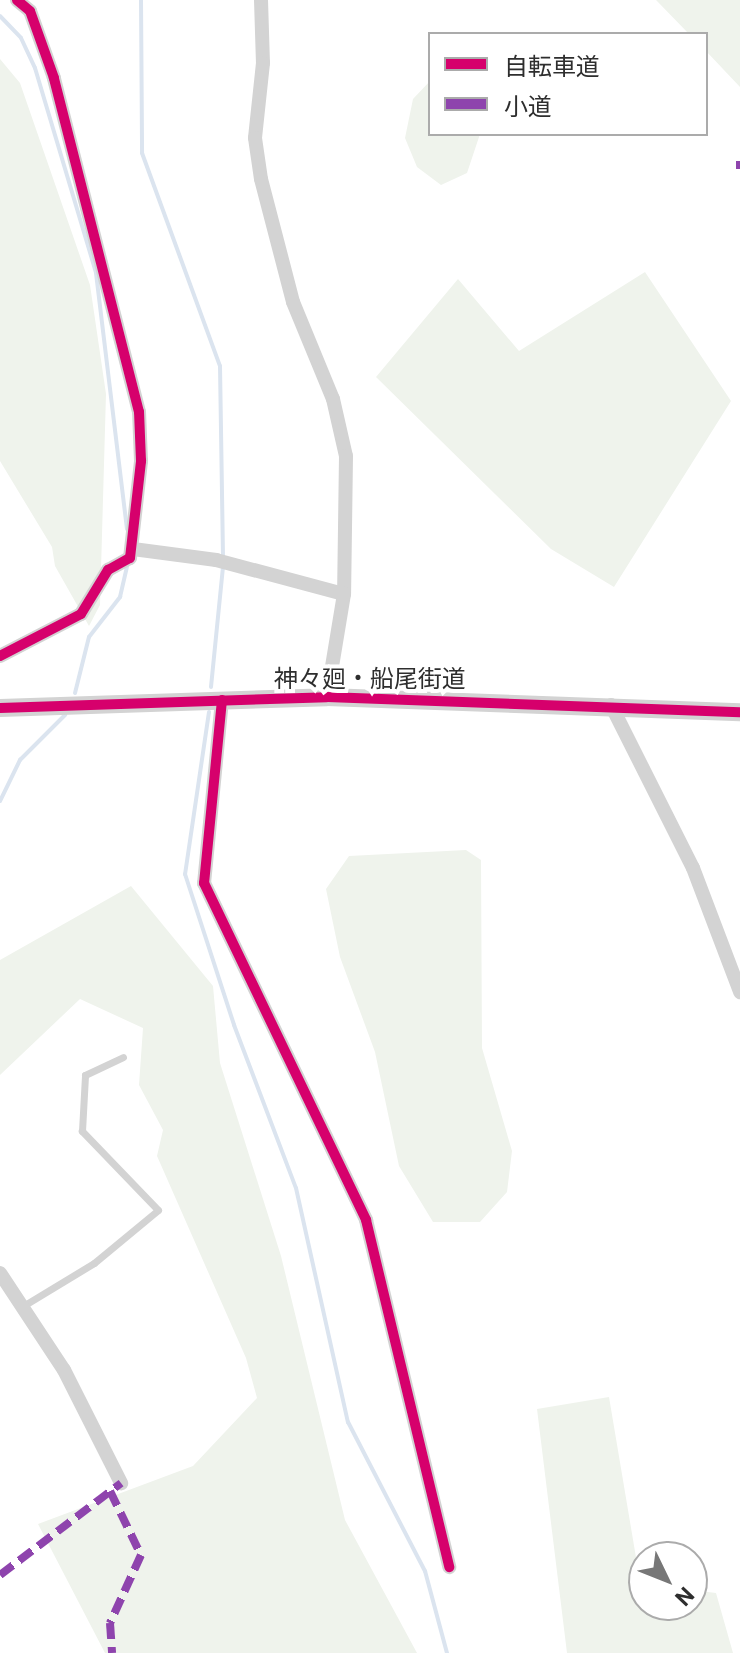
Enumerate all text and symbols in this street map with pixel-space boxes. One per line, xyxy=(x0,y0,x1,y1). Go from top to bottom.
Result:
legend xyxy=(428,32,708,136)
text: 自転車道 xyxy=(504,53,600,81)
text: 小道 xyxy=(504,93,552,121)
street label: 神々廻・船尾街道 xyxy=(274,666,466,694)
north arrow xyxy=(628,1541,708,1621)
text: N xyxy=(670,1582,699,1611)

